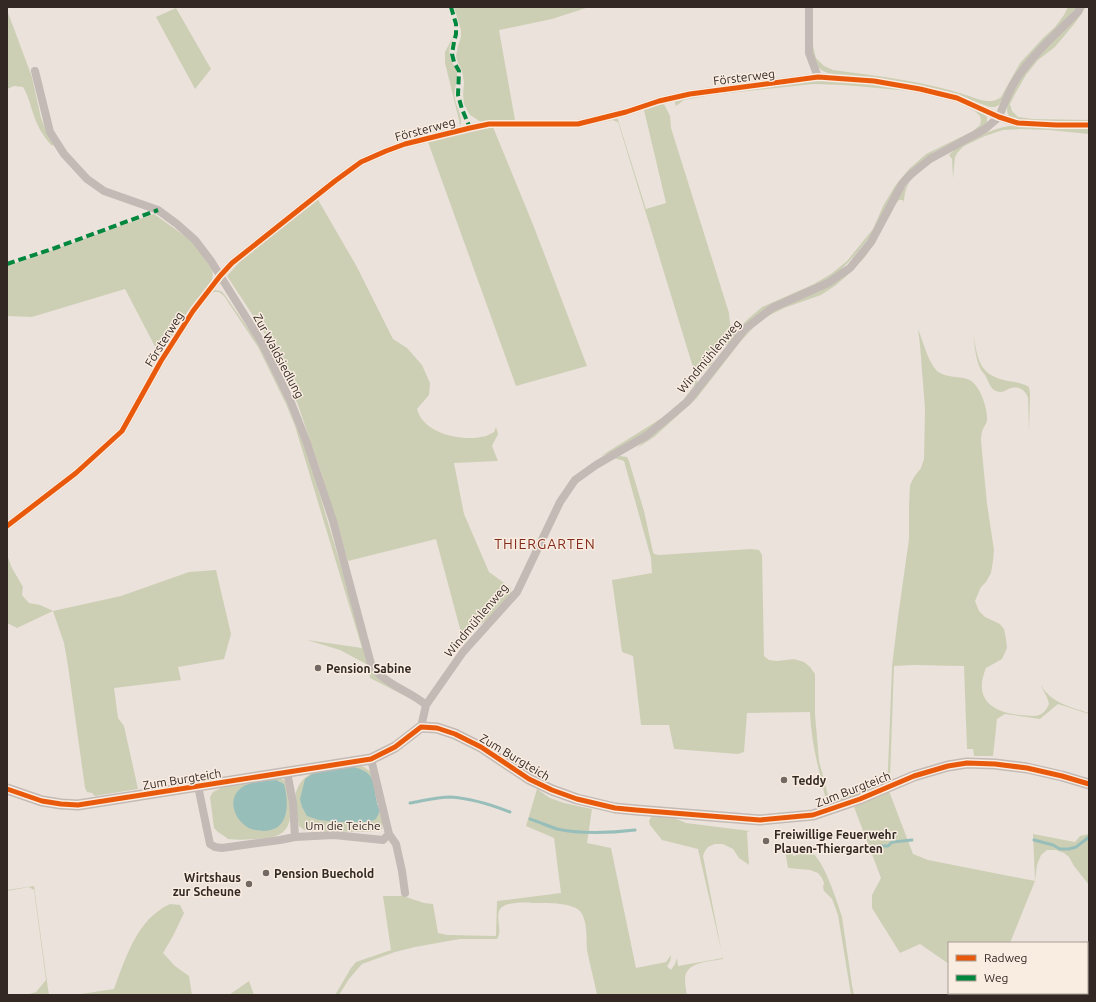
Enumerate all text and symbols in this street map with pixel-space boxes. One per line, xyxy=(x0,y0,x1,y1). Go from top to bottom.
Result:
street label: Försterweg xyxy=(712,67,776,87)
street label: Försterweg xyxy=(393,115,457,143)
street label: Försterweg xyxy=(142,309,186,369)
street label: Zur Waldsiedlung xyxy=(251,312,307,400)
street label: Windmühlenweg xyxy=(675,317,743,395)
district label: THIERGARTEN xyxy=(494,536,596,552)
street label: Windmühlenweg xyxy=(442,581,510,659)
place label: Pension Sabine xyxy=(326,662,411,675)
marker: Pension Sabine xyxy=(313,663,323,673)
street label: Zum Burgteich xyxy=(478,731,552,783)
street label: Zum Burgteich xyxy=(142,766,222,792)
street label: Zum Burgteich xyxy=(814,769,892,809)
place label: Teddy xyxy=(792,774,827,787)
marker: Teddy xyxy=(779,775,789,785)
street label: Um die Teiche xyxy=(305,819,381,832)
place label: Freiwillige Feuerwehr Plauen-Thiergarten xyxy=(774,828,897,855)
marker: Freiwillige Feuerwehr Plauen-Thiergarten xyxy=(761,836,771,846)
place label: Pension Buechold xyxy=(274,867,374,880)
marker: Pension Buechold xyxy=(261,868,271,878)
place label: Wirtshaus zur Scheune xyxy=(173,871,241,898)
marker: Wirtshaus zur Scheune xyxy=(244,879,254,889)
legend xyxy=(948,942,1088,994)
text: Radweg xyxy=(984,951,1027,964)
text: Weg xyxy=(984,971,1008,984)

